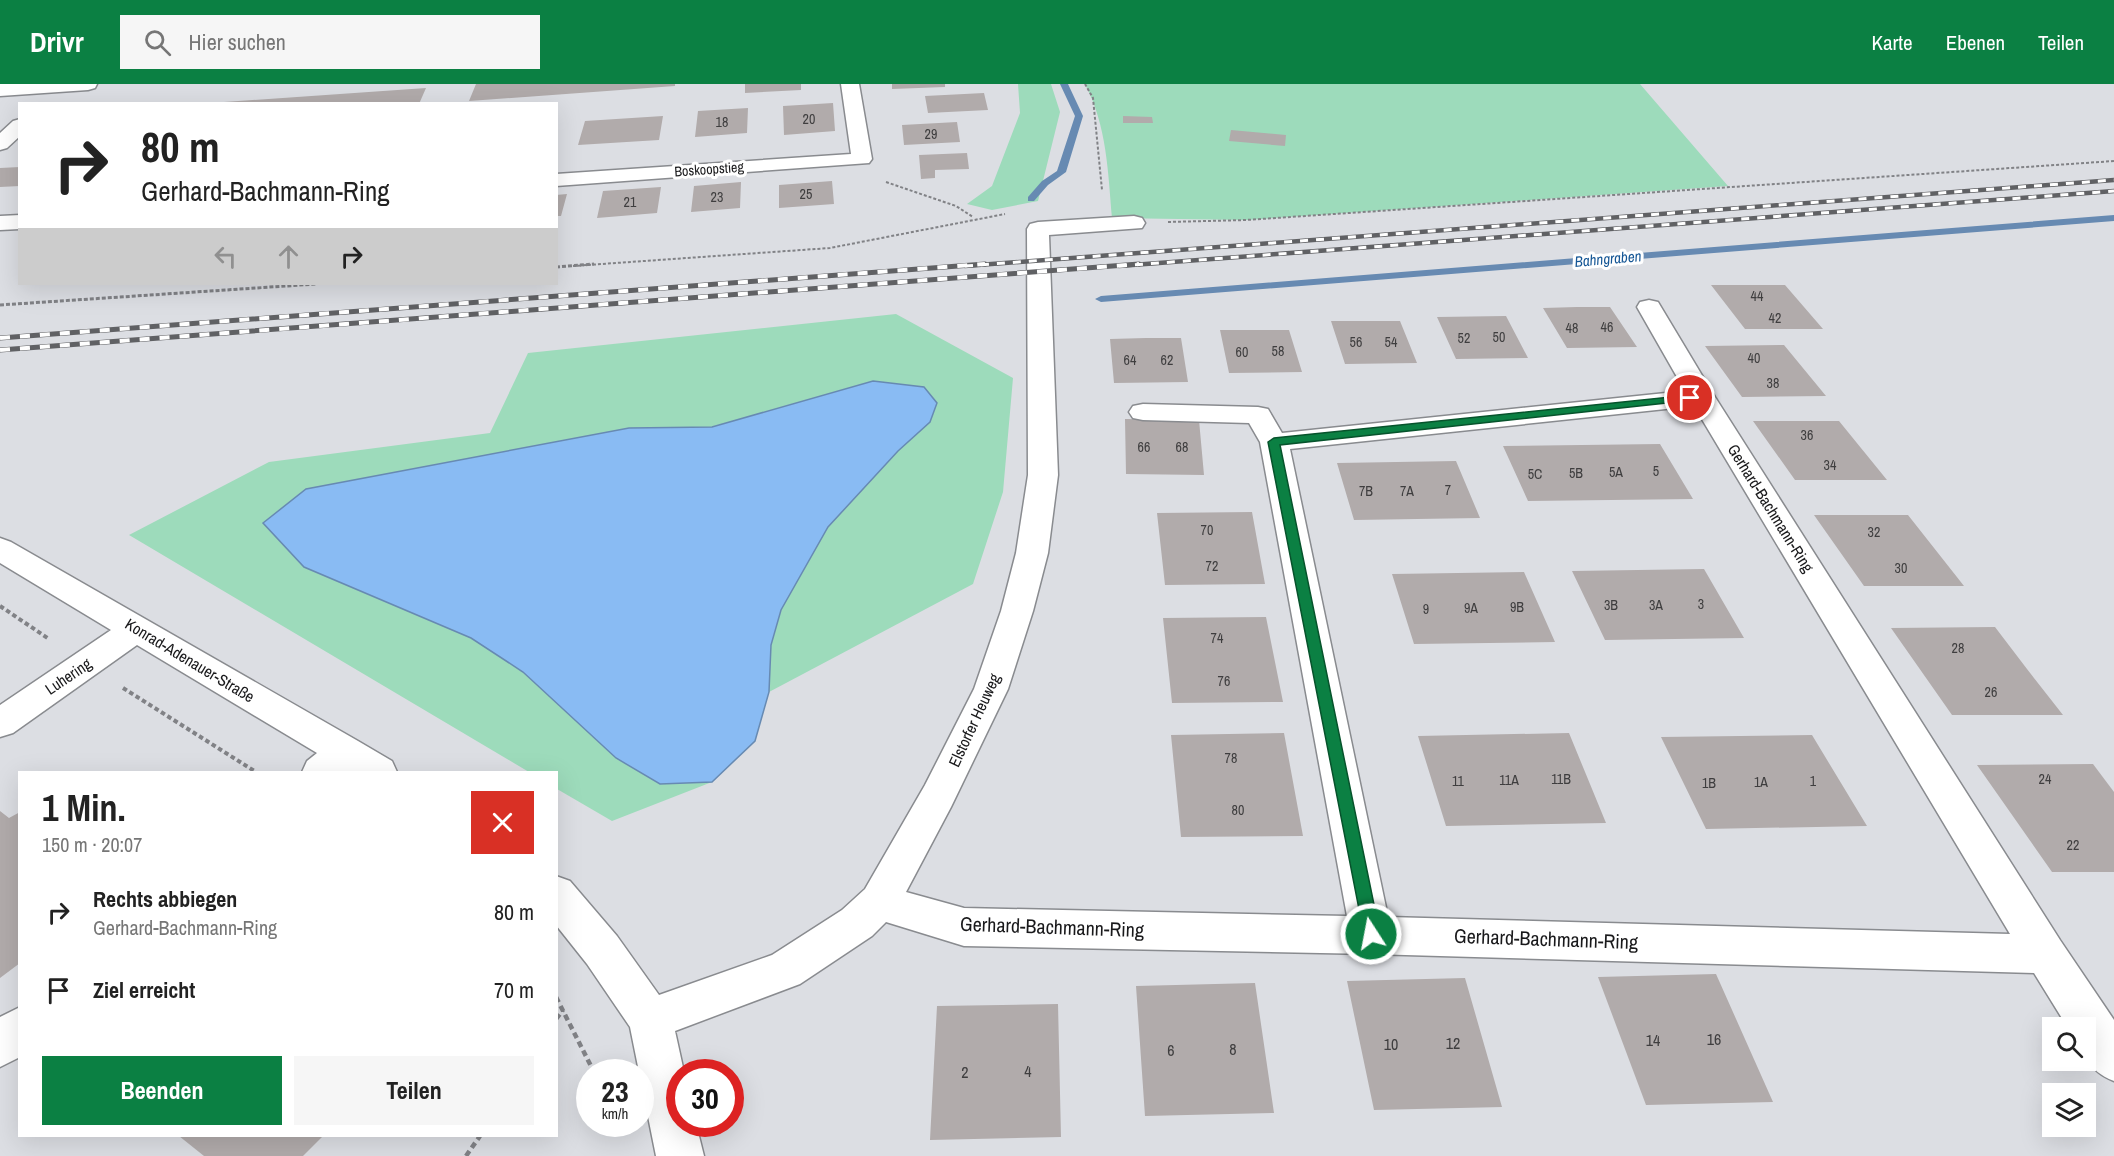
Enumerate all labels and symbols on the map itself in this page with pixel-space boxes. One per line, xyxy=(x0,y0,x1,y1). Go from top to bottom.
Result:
house number: 20 xyxy=(803,110,815,128)
house number: 18 xyxy=(716,113,728,131)
house number: 29 xyxy=(925,125,937,143)
street label: Boskoopstieg xyxy=(674,158,745,180)
house number: 25 xyxy=(800,185,812,203)
house number: 23 xyxy=(711,188,723,206)
house number: 21 xyxy=(624,193,637,211)
water label: Bahngraben xyxy=(1574,245,1642,272)
house number: 44 xyxy=(1751,287,1764,305)
house number: 42 xyxy=(1769,309,1781,327)
house number: 46 xyxy=(1601,318,1613,336)
house number: 48 xyxy=(1566,319,1578,337)
house number: 50 xyxy=(1493,328,1505,346)
house number: 52 xyxy=(1458,329,1470,347)
house number: 56 xyxy=(1350,333,1362,351)
house number: 54 xyxy=(1385,333,1398,351)
house number: 58 xyxy=(1272,342,1284,360)
house number: 60 xyxy=(1236,343,1248,361)
house number: 40 xyxy=(1748,349,1760,367)
house number: 64 xyxy=(1124,351,1137,369)
house number: 62 xyxy=(1161,351,1173,369)
pin xyxy=(1664,372,1715,423)
house number: 38 xyxy=(1767,374,1779,392)
house number: 36 xyxy=(1801,426,1813,444)
house number: 66 xyxy=(1138,438,1150,456)
house number: 68 xyxy=(1176,438,1188,456)
street label: Gerhard-Bachmann-Ring xyxy=(1723,440,1820,577)
house number: 34 xyxy=(1824,456,1837,474)
house number: 5 xyxy=(1653,462,1659,480)
house number: 5A xyxy=(1609,463,1623,481)
house number: 5B xyxy=(1569,464,1583,482)
house number: 5C xyxy=(1528,465,1542,483)
house number: 7 xyxy=(1445,481,1451,499)
house number: 7B xyxy=(1359,482,1373,500)
house number: 7A xyxy=(1400,482,1414,500)
house number: 70 xyxy=(1201,521,1213,539)
house number: 32 xyxy=(1868,523,1880,541)
house number: 72 xyxy=(1206,557,1218,575)
house number: 30 xyxy=(1895,559,1907,577)
house number: 3 xyxy=(1698,595,1704,613)
house number: 3B xyxy=(1604,596,1618,614)
house number: 3A xyxy=(1649,596,1663,614)
house number: 9B xyxy=(1510,598,1524,616)
house number: 9A xyxy=(1464,599,1478,617)
house number: 9 xyxy=(1423,600,1429,618)
street label: Konrad-Adenauer-Straße xyxy=(121,613,259,707)
house number: 74 xyxy=(1211,629,1224,647)
house number: 28 xyxy=(1952,639,1964,657)
street label: Luhering xyxy=(40,652,96,700)
street label: Elstorfer Heuweg xyxy=(943,669,1006,770)
house number: 76 xyxy=(1218,672,1230,690)
house number: 26 xyxy=(1985,683,1997,701)
house number: 78 xyxy=(1225,749,1237,767)
house number: 11B xyxy=(1551,770,1571,788)
house number: 24 xyxy=(2039,770,2052,788)
house number: 11A xyxy=(1499,771,1519,789)
house number: 11 xyxy=(1452,772,1465,790)
house number: 1 xyxy=(1810,772,1817,790)
house number: 1A xyxy=(1754,773,1768,791)
house number: 1B xyxy=(1702,774,1716,792)
house number: 80 xyxy=(1232,801,1244,819)
house number: 22 xyxy=(2067,836,2079,854)
position arrow xyxy=(1339,902,1403,966)
street label: Gerhard-Bachmann-Ring xyxy=(960,910,1144,943)
street label: Gerhard-Bachmann-Ring xyxy=(1454,922,1638,955)
house number: 16 xyxy=(1707,1028,1721,1050)
house number: 14 xyxy=(1646,1029,1660,1051)
house number: 12 xyxy=(1446,1032,1460,1054)
house number: 10 xyxy=(1384,1033,1398,1055)
house number: 8 xyxy=(1229,1038,1237,1060)
house number: 6 xyxy=(1167,1039,1175,1061)
speed limit sign: 30 xyxy=(666,1059,744,1137)
house number: 4 xyxy=(1024,1060,1032,1082)
house number: 2 xyxy=(961,1061,969,1083)

